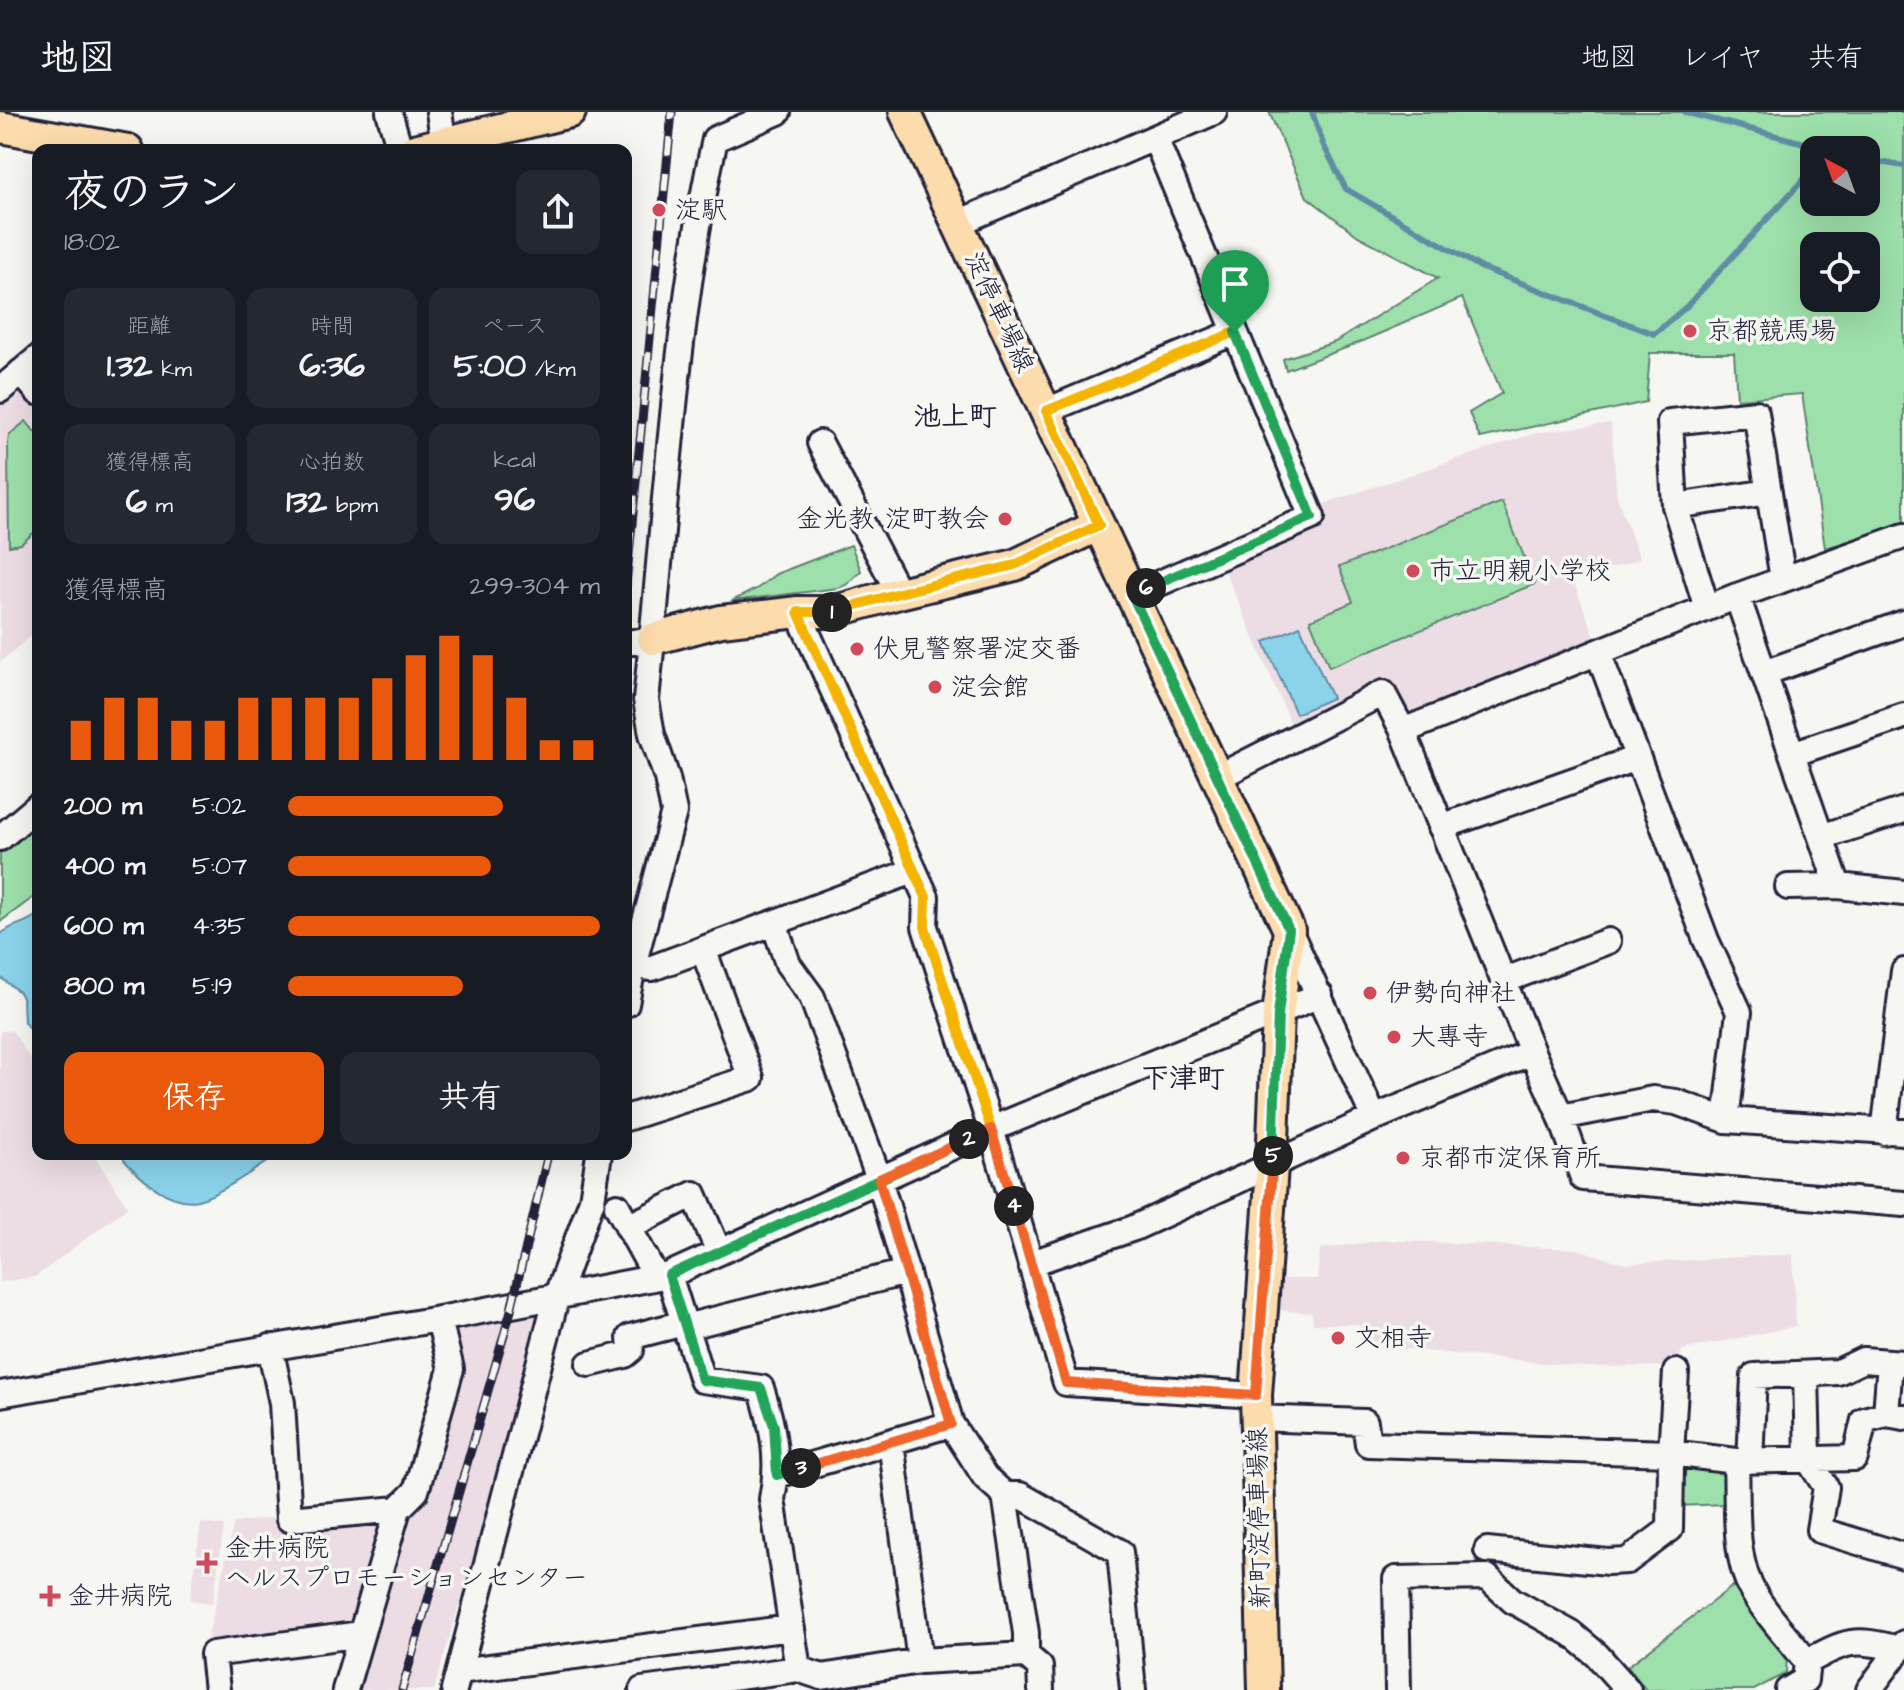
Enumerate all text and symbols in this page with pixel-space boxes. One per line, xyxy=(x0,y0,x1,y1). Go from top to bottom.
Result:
text: 地図 xyxy=(40,33,116,85)
text: 地図 xyxy=(1581,38,1637,77)
text: レイヤ xyxy=(1681,38,1764,77)
text: 共有 xyxy=(1808,38,1864,77)
north arrow xyxy=(1800,136,1880,216)
map controls xyxy=(1800,136,1880,312)
text: 夜のラン xyxy=(64,163,240,224)
button: share xyxy=(516,170,600,254)
place label: 淀駅 xyxy=(675,192,727,228)
marker: 淀駅 xyxy=(650,201,668,219)
text: 18:02 xyxy=(64,224,120,260)
button: locate xyxy=(1800,232,1880,312)
street label: 淀停車場線 xyxy=(955,245,1043,379)
pin xyxy=(1201,250,1269,332)
icon: arrive xyxy=(1213,262,1257,306)
text: 距離 xyxy=(127,311,171,342)
text: 時間 xyxy=(310,311,354,342)
text: ペース xyxy=(482,311,547,342)
place label: 京都競馬場 xyxy=(1706,313,1836,349)
marker: 京都競馬場 xyxy=(1681,322,1699,340)
text: 1.32 xyxy=(107,342,153,390)
text: 6:36 xyxy=(299,342,365,390)
text: 5:00 xyxy=(454,342,526,390)
text: km xyxy=(153,354,192,385)
text: /km xyxy=(526,354,576,385)
district label: 池上町 xyxy=(913,397,997,436)
text: kcal xyxy=(494,445,536,476)
text: 獲得標高 xyxy=(105,447,193,478)
text: 心拍数 xyxy=(299,447,365,478)
text: 96 xyxy=(494,476,535,524)
text: 6 xyxy=(126,478,147,526)
text: 132 xyxy=(286,478,327,526)
text: m xyxy=(147,490,173,521)
text: bpm xyxy=(327,490,378,521)
place label: 金光教 淀町教会 xyxy=(797,501,989,537)
marker: 金光教 淀町教会 xyxy=(996,510,1014,528)
place label: 市立明親小学校 xyxy=(1429,553,1611,589)
marker: 市立明親小学校 xyxy=(1404,562,1422,580)
text: 299–304 m xyxy=(469,568,600,604)
pin: 6 xyxy=(1126,568,1166,608)
text: 獲得標高 xyxy=(64,572,168,608)
text: 6 xyxy=(1139,572,1153,603)
pin: 1 xyxy=(812,592,852,632)
text: 1 xyxy=(831,596,833,627)
place label: 伏見警察署淀交番 xyxy=(873,631,1081,667)
marker: 伏見警察署淀交番 xyxy=(848,640,866,658)
place label: 淀会館 xyxy=(951,669,1029,705)
marker: 淀会館 xyxy=(926,678,944,696)
text: 200 m xyxy=(64,788,142,824)
text: 5:02 xyxy=(192,788,246,824)
text: 400 m xyxy=(64,848,145,884)
text: 5:07 xyxy=(192,848,247,884)
text: 600 m xyxy=(64,908,144,944)
text: 4:35 xyxy=(192,908,246,944)
text: 800 m xyxy=(64,968,144,1004)
text: 5:19 xyxy=(192,968,233,1004)
place label: 伊勢向神社 xyxy=(1386,975,1516,1011)
marker: 伊勢向神社 xyxy=(1361,984,1379,1002)
place label: 大專寺 xyxy=(1410,1019,1488,1055)
marker: 大專寺 xyxy=(1385,1028,1403,1046)
button: 保存 xyxy=(64,1052,324,1144)
button: 共有 xyxy=(340,1052,600,1144)
district label: 下津町 xyxy=(1141,1059,1225,1098)
pin: 2 xyxy=(949,1119,989,1159)
text: 2 xyxy=(963,1123,975,1154)
pin: 5 xyxy=(1253,1136,1293,1176)
text: 5 xyxy=(1265,1140,1281,1171)
place label: 京都市淀保育所 xyxy=(1419,1140,1601,1176)
marker: 京都市淀保育所 xyxy=(1394,1149,1412,1167)
pin: 4 xyxy=(994,1186,1034,1226)
text: 4 xyxy=(1007,1190,1021,1221)
place label: 文相寺 xyxy=(1354,1320,1432,1356)
marker: 文相寺 xyxy=(1329,1329,1347,1347)
street label: 新町淀停車場線 xyxy=(1239,1427,1279,1609)
pin: 3 xyxy=(781,1448,821,1488)
text: 3 xyxy=(795,1452,807,1483)
place label: 金井病院 ヘルスプロモーションセンター xyxy=(225,1530,588,1596)
marker: 金井病院 ヘルスプロモーションセンター xyxy=(196,1552,218,1574)
place label: 金井病院 xyxy=(68,1578,172,1614)
marker: 金井病院 xyxy=(39,1585,61,1607)

